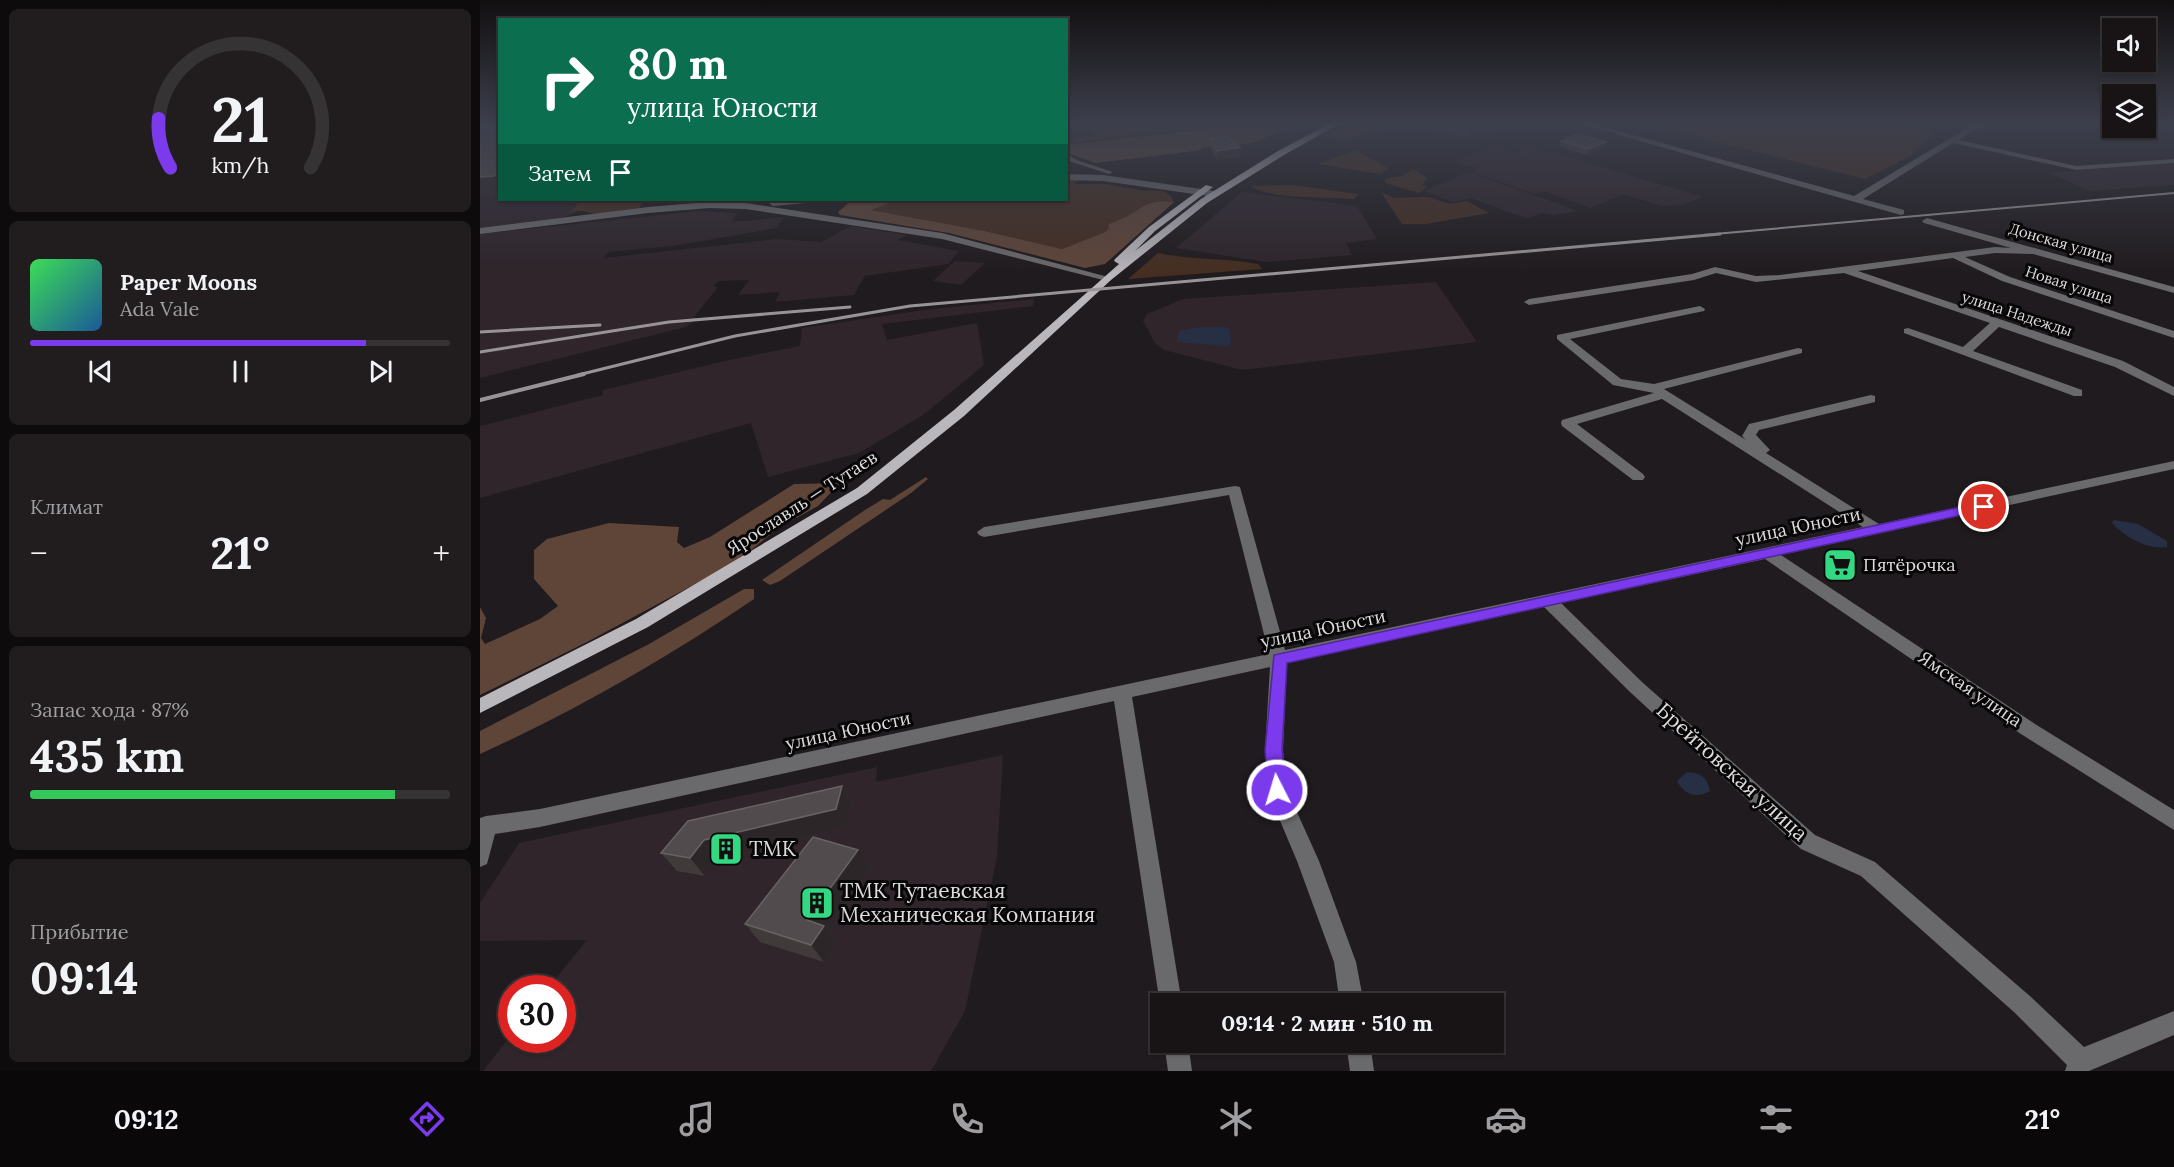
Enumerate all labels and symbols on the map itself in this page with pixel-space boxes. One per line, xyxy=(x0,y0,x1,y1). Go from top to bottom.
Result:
street label: Донская улица xyxy=(2007,219,2116,267)
street label: Новая улица xyxy=(2023,261,2116,308)
street label: улица Надежды xyxy=(1960,287,2075,340)
street label: Ярославль — Тутаев xyxy=(722,445,881,560)
pin xyxy=(1958,481,2009,532)
street label: улица Юности xyxy=(1733,502,1863,551)
supermarket icon: Пятёрочка xyxy=(1822,547,1858,583)
place label: Пятёрочка xyxy=(1863,553,1955,576)
street label: улица Юности xyxy=(1258,604,1388,653)
street label: Ямская улица xyxy=(1914,645,2027,732)
street label: Брейтовская улица xyxy=(1651,697,1814,847)
street label: улица Юности xyxy=(783,706,913,755)
position arrow xyxy=(1245,758,1309,822)
building icon: ТМК xyxy=(708,831,744,867)
place label: ТМК xyxy=(749,835,797,862)
place label: ТМК Тутаевская Механическая Компания xyxy=(840,877,1095,928)
building icon: ТМК Тутаевская Механическая Компания xyxy=(799,885,835,921)
speed limit sign: 30 xyxy=(498,975,576,1053)

